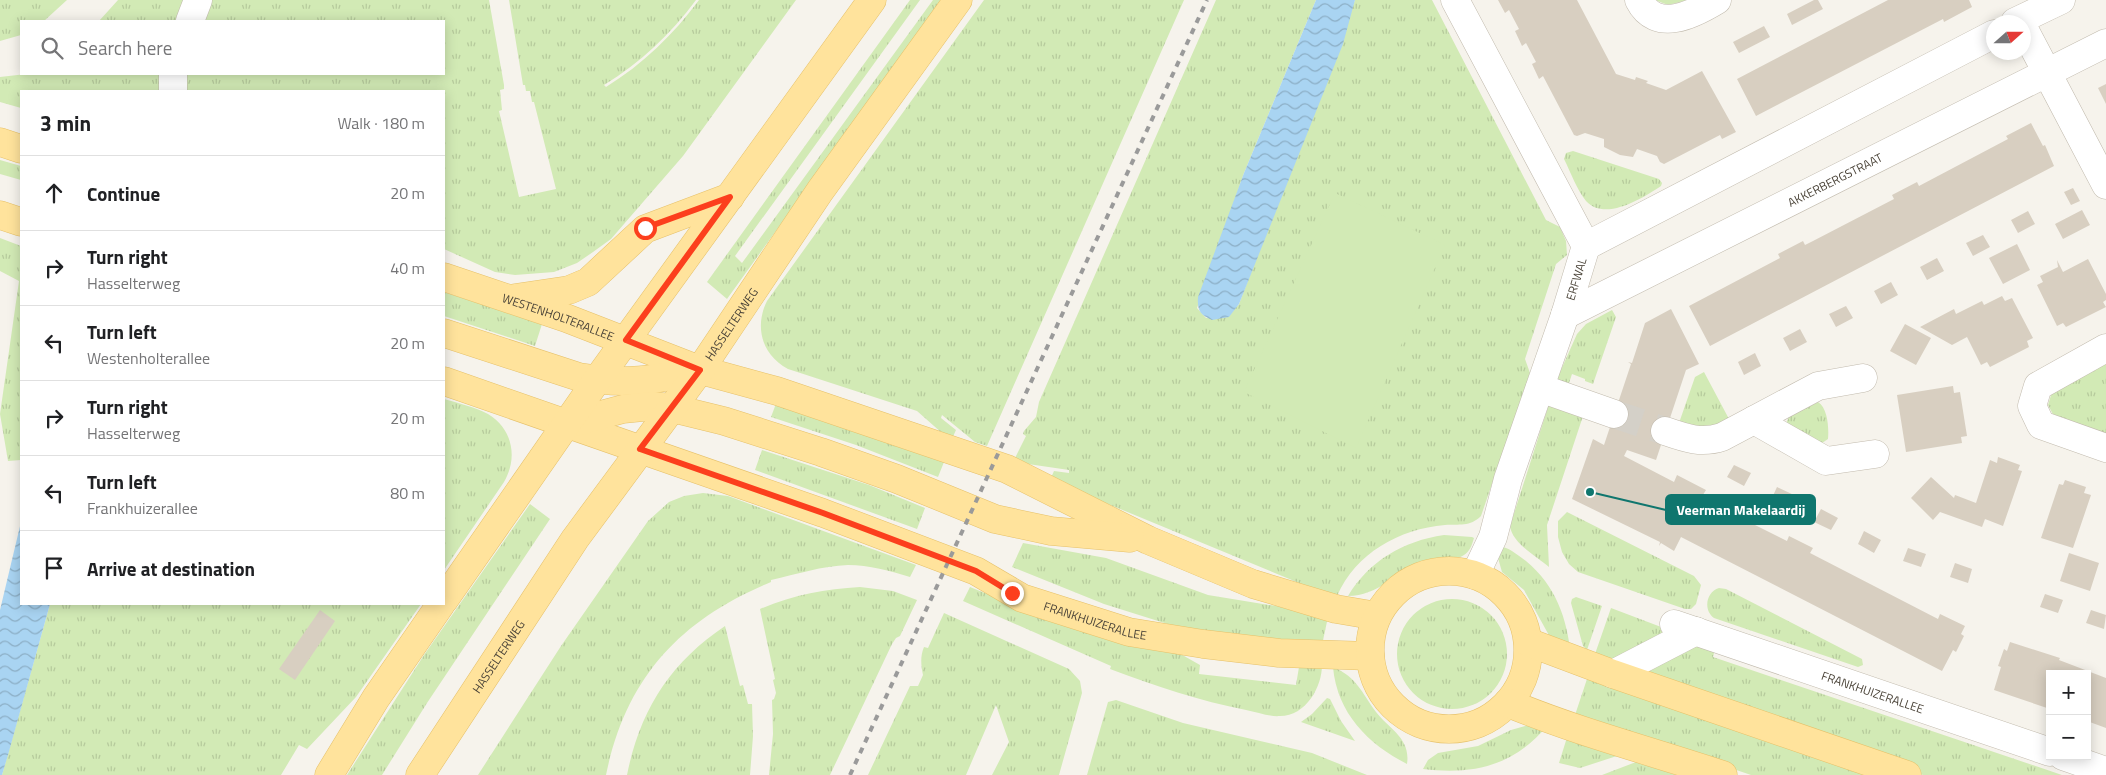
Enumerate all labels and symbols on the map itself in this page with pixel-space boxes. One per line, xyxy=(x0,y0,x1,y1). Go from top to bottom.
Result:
north arrow xyxy=(1986,15,2031,60)
street label: AKKERBERGSTRAAT xyxy=(1784,147,1886,211)
route start xyxy=(634,217,657,240)
street label: ERFWAL xyxy=(1561,255,1592,303)
street label: HASSELTERWEG xyxy=(699,284,762,364)
street label: WESTENHOLTERALLEE xyxy=(500,288,617,345)
callout: Veerman Makelaardij xyxy=(1666,495,1815,524)
text: Veerman Makelaardij xyxy=(1677,499,1805,520)
route end xyxy=(1001,582,1024,605)
street label: FRANKHUIZERALLEE xyxy=(1041,596,1149,644)
street label: HASSELTERWEG xyxy=(467,616,529,697)
street label: FRANKHUIZERALLEE xyxy=(1819,665,1927,718)

